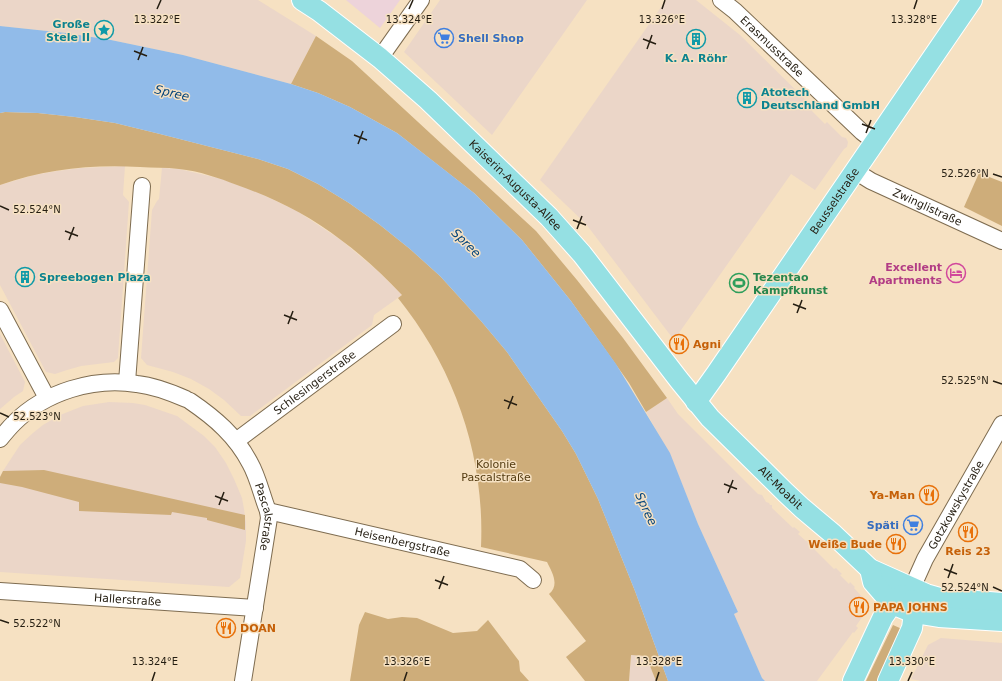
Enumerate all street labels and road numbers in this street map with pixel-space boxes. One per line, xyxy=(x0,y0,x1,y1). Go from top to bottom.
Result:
street label: Erasmusstraße xyxy=(737,14,806,80)
street label: Kaiserin-Augusta-Allee xyxy=(466,137,564,233)
street label: Beusselstraße xyxy=(807,165,862,237)
street label: Zwinglistraße xyxy=(891,186,964,229)
street label: Schlesingerstraße xyxy=(271,348,359,418)
street label: Gotzkowskystraße xyxy=(926,458,987,552)
street label: Alt-Moabit xyxy=(756,464,805,513)
street label: Pascalstraße xyxy=(252,481,275,552)
street label: Heisenbergstraße xyxy=(353,525,452,560)
street label: Hallerstraße xyxy=(94,591,162,609)

